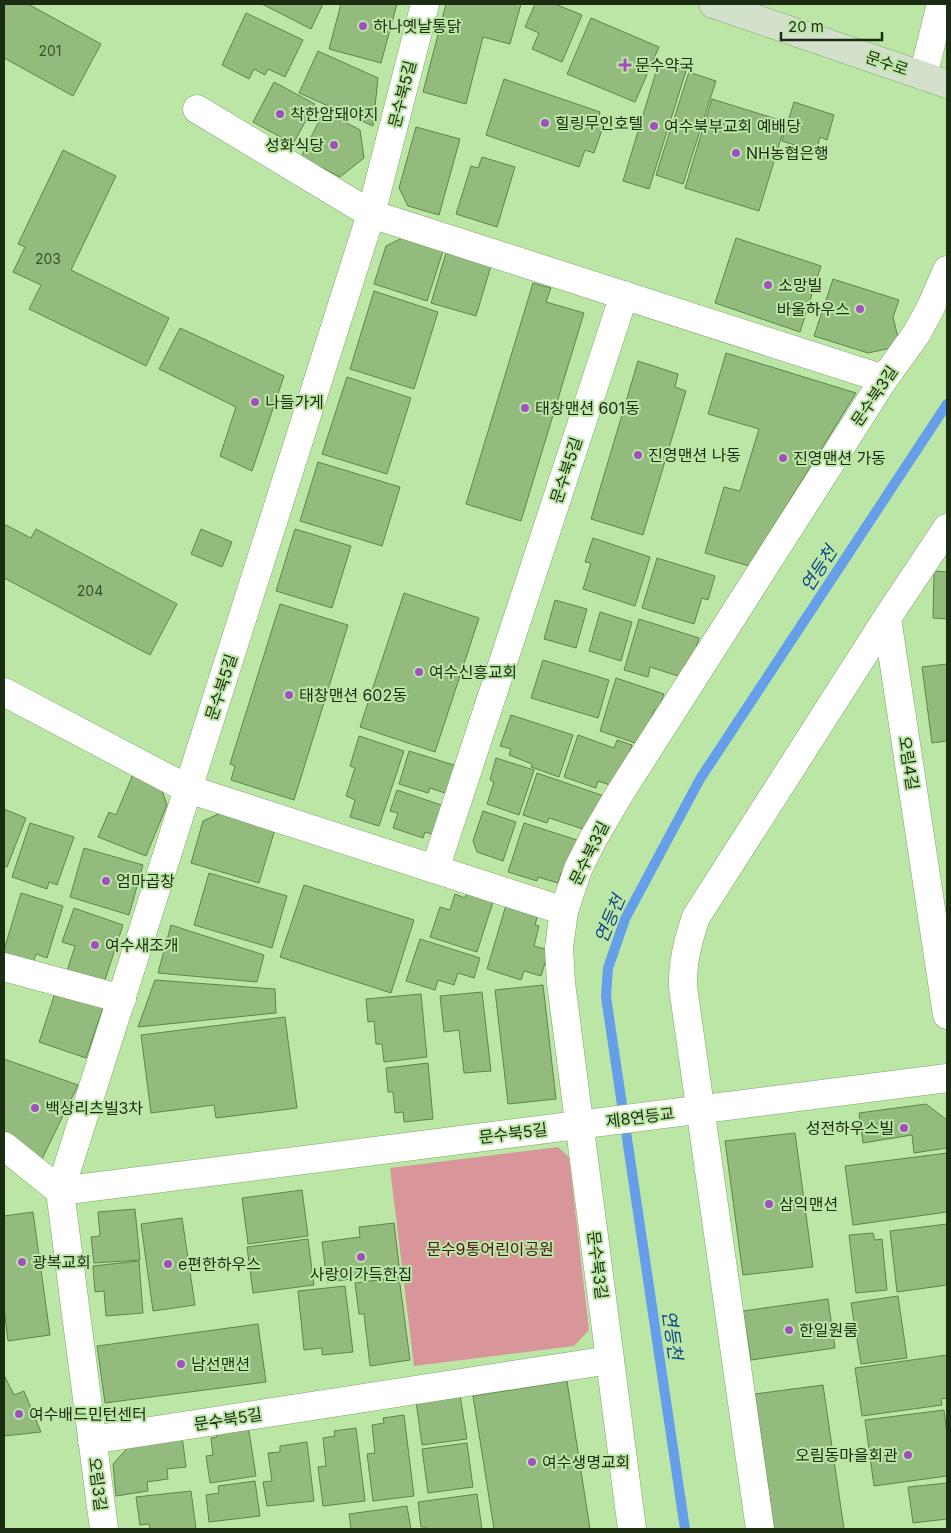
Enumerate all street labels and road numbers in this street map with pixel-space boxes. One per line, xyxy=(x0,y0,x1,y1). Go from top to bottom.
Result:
street label: 문수로 xyxy=(863,46,911,80)
street label: 문수북5길 xyxy=(384,58,420,130)
street label: 문수북3길 xyxy=(846,362,902,430)
street label: 문수북5길 xyxy=(546,434,586,506)
street label: 문수북5길 xyxy=(201,651,241,723)
street label: 오림4길 xyxy=(895,735,923,791)
street label: 문수북3길 xyxy=(565,818,613,888)
street label: 제8연등교 xyxy=(605,1103,675,1131)
street label: 문수북5길 xyxy=(478,1119,548,1147)
street label: 문수북3길 xyxy=(584,1230,612,1300)
street label: 문수북5길 xyxy=(193,1404,263,1434)
street label: 오림3길 xyxy=(85,1456,111,1512)

